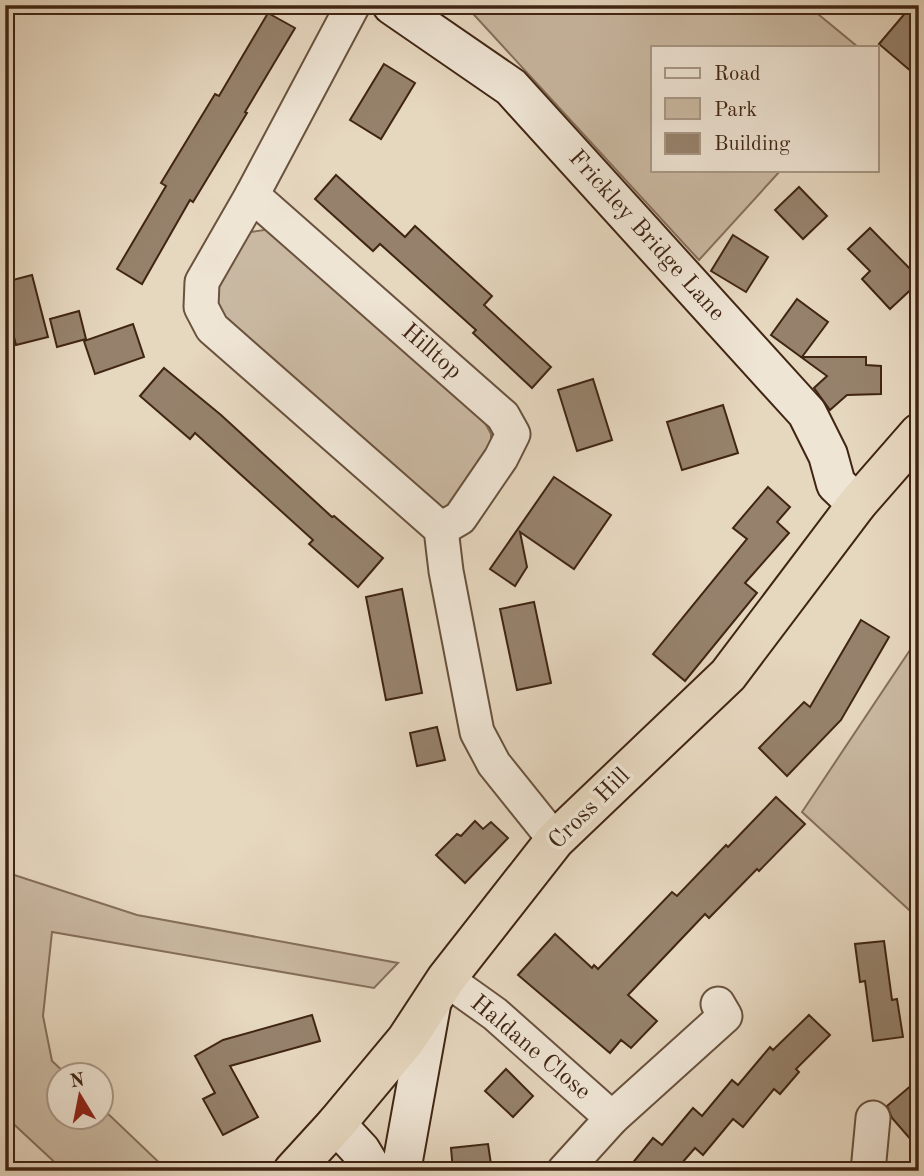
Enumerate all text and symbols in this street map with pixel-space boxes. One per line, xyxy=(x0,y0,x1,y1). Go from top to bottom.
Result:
legend xyxy=(651,46,878,172)
text: Road xyxy=(714,64,761,85)
text: Park xyxy=(714,100,757,121)
text: Building xyxy=(714,134,791,155)
street label: Frickley Bridge Lane xyxy=(563,146,729,326)
street label: Hilltop xyxy=(396,320,466,384)
street label: Cross Hill xyxy=(545,764,635,854)
street label: Haldane Close xyxy=(465,991,595,1105)
north arrow xyxy=(46,1060,116,1130)
text: N xyxy=(69,1071,87,1092)

